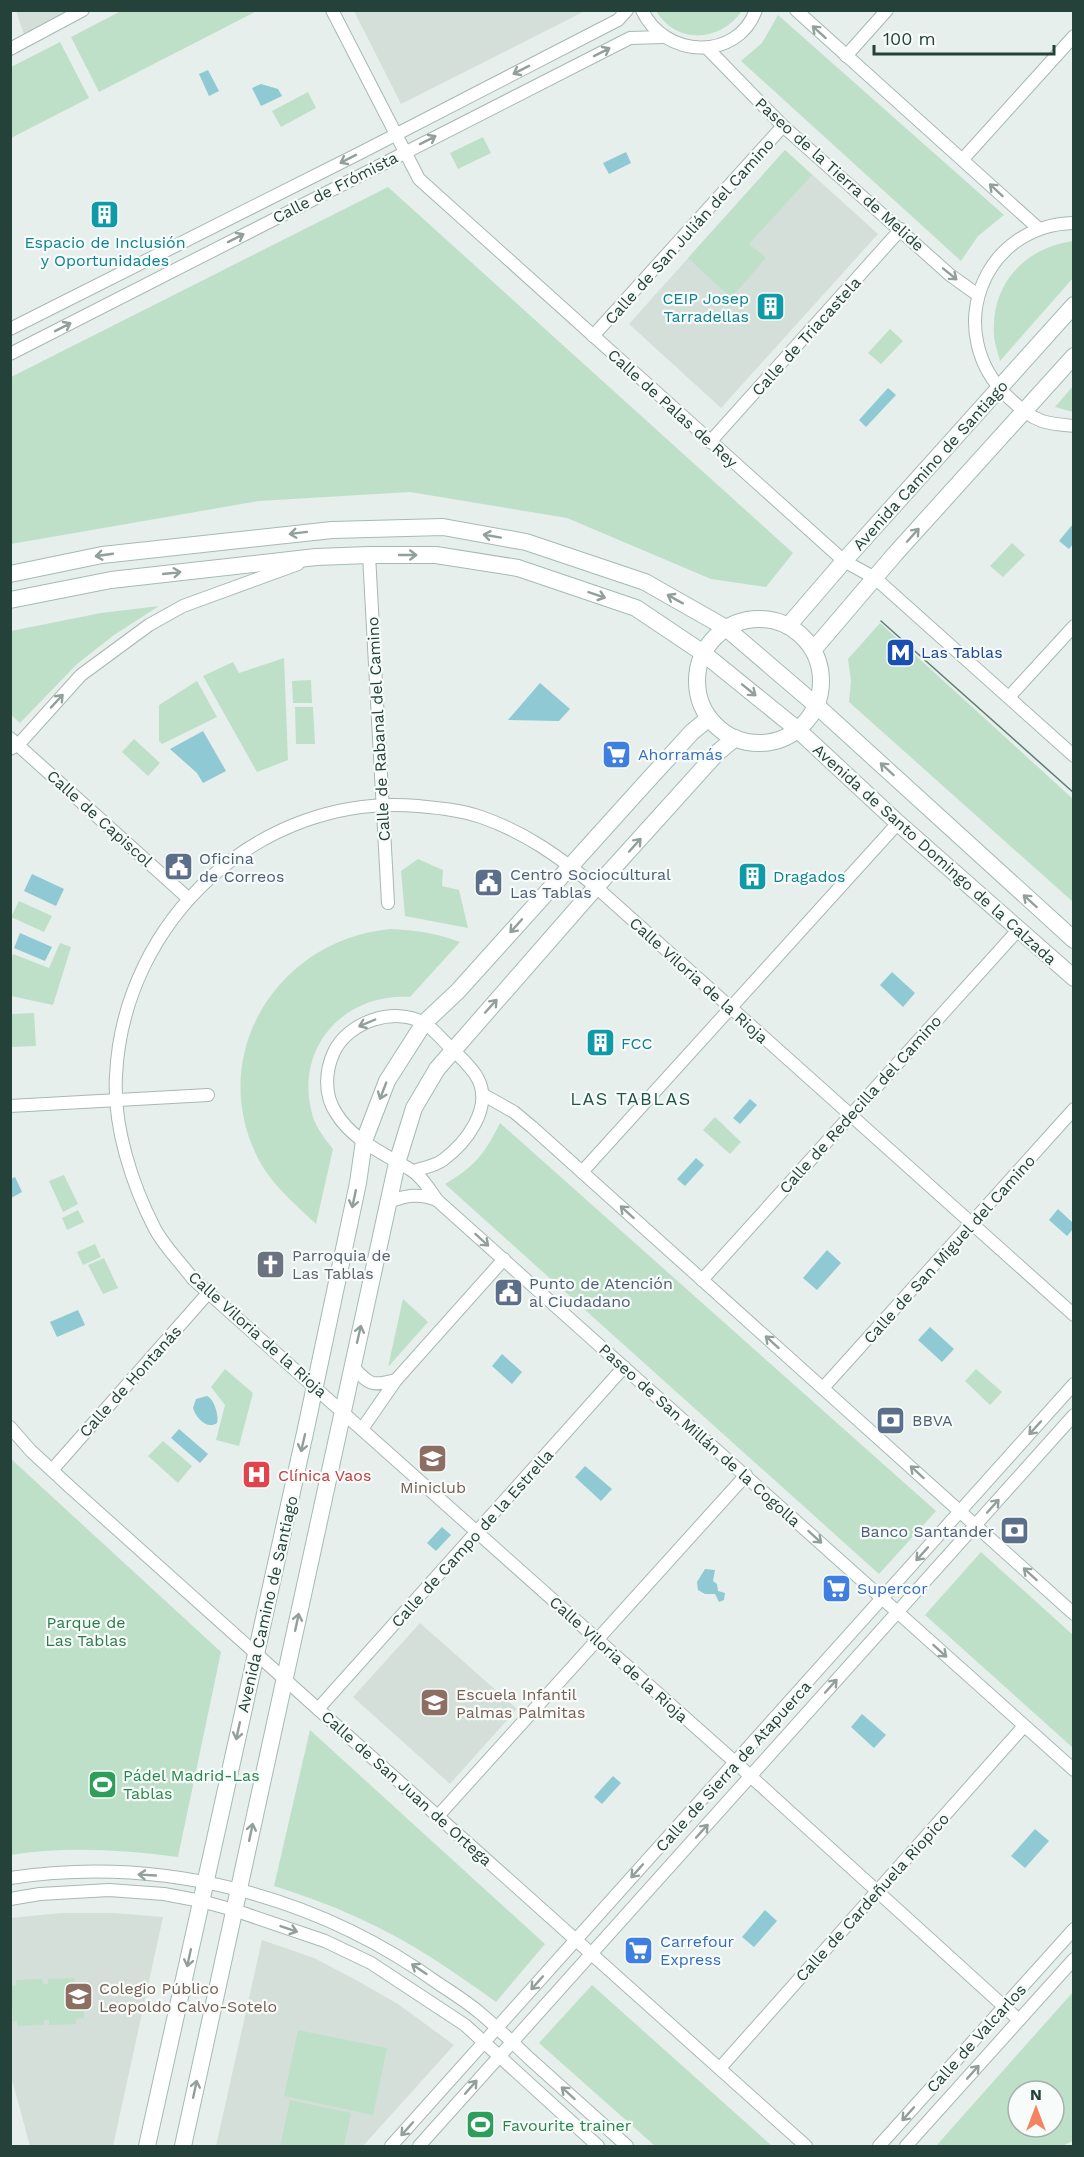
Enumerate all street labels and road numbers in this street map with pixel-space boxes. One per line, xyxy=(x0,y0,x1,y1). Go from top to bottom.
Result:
street label: Paseo de la Tierra de Melide xyxy=(751,93,928,255)
street label: Calle de San Julián del Camino xyxy=(601,134,778,328)
street label: Calle de Frómista xyxy=(269,148,401,227)
street label: Calle de Triacastela xyxy=(748,273,865,400)
street label: Calle de Palas de Rey xyxy=(604,345,742,472)
street label: Avenida Camino de Santiago xyxy=(849,376,1012,554)
street label: Calle de Rabanal del Camino xyxy=(363,616,394,842)
street label: Avenida de Santo Domingo de la Calzada xyxy=(809,740,1060,969)
street label: Calle de Capiscol xyxy=(43,766,156,871)
street label: Calle Viloria de la Rioja xyxy=(626,913,772,1047)
street label: Calle de Redecilla del Camino xyxy=(775,1011,946,1197)
street label: Calle de San Miguel del Camino xyxy=(860,1151,1039,1348)
street label: Calle Viloria de la Rioja xyxy=(185,1267,331,1401)
street label: Calle de Hontanás xyxy=(75,1322,185,1441)
street label: Paseo de San Millán de la Cogolla xyxy=(595,1340,804,1531)
street label: Calle de Campo de la Estrella xyxy=(387,1445,557,1631)
street label: Avenida Camino de Santiago xyxy=(233,1494,302,1715)
street label: Calle Viloria de la Rioja xyxy=(546,1592,692,1726)
street label: Calle de Sierra de Atapuerca xyxy=(652,1677,815,1856)
street label: Calle de San Juan de Ortega xyxy=(318,1707,496,1870)
street label: Calle de Cardeñuela Riopico xyxy=(792,1809,953,1985)
street label: Calle de Valcarlos xyxy=(923,1980,1030,2097)

